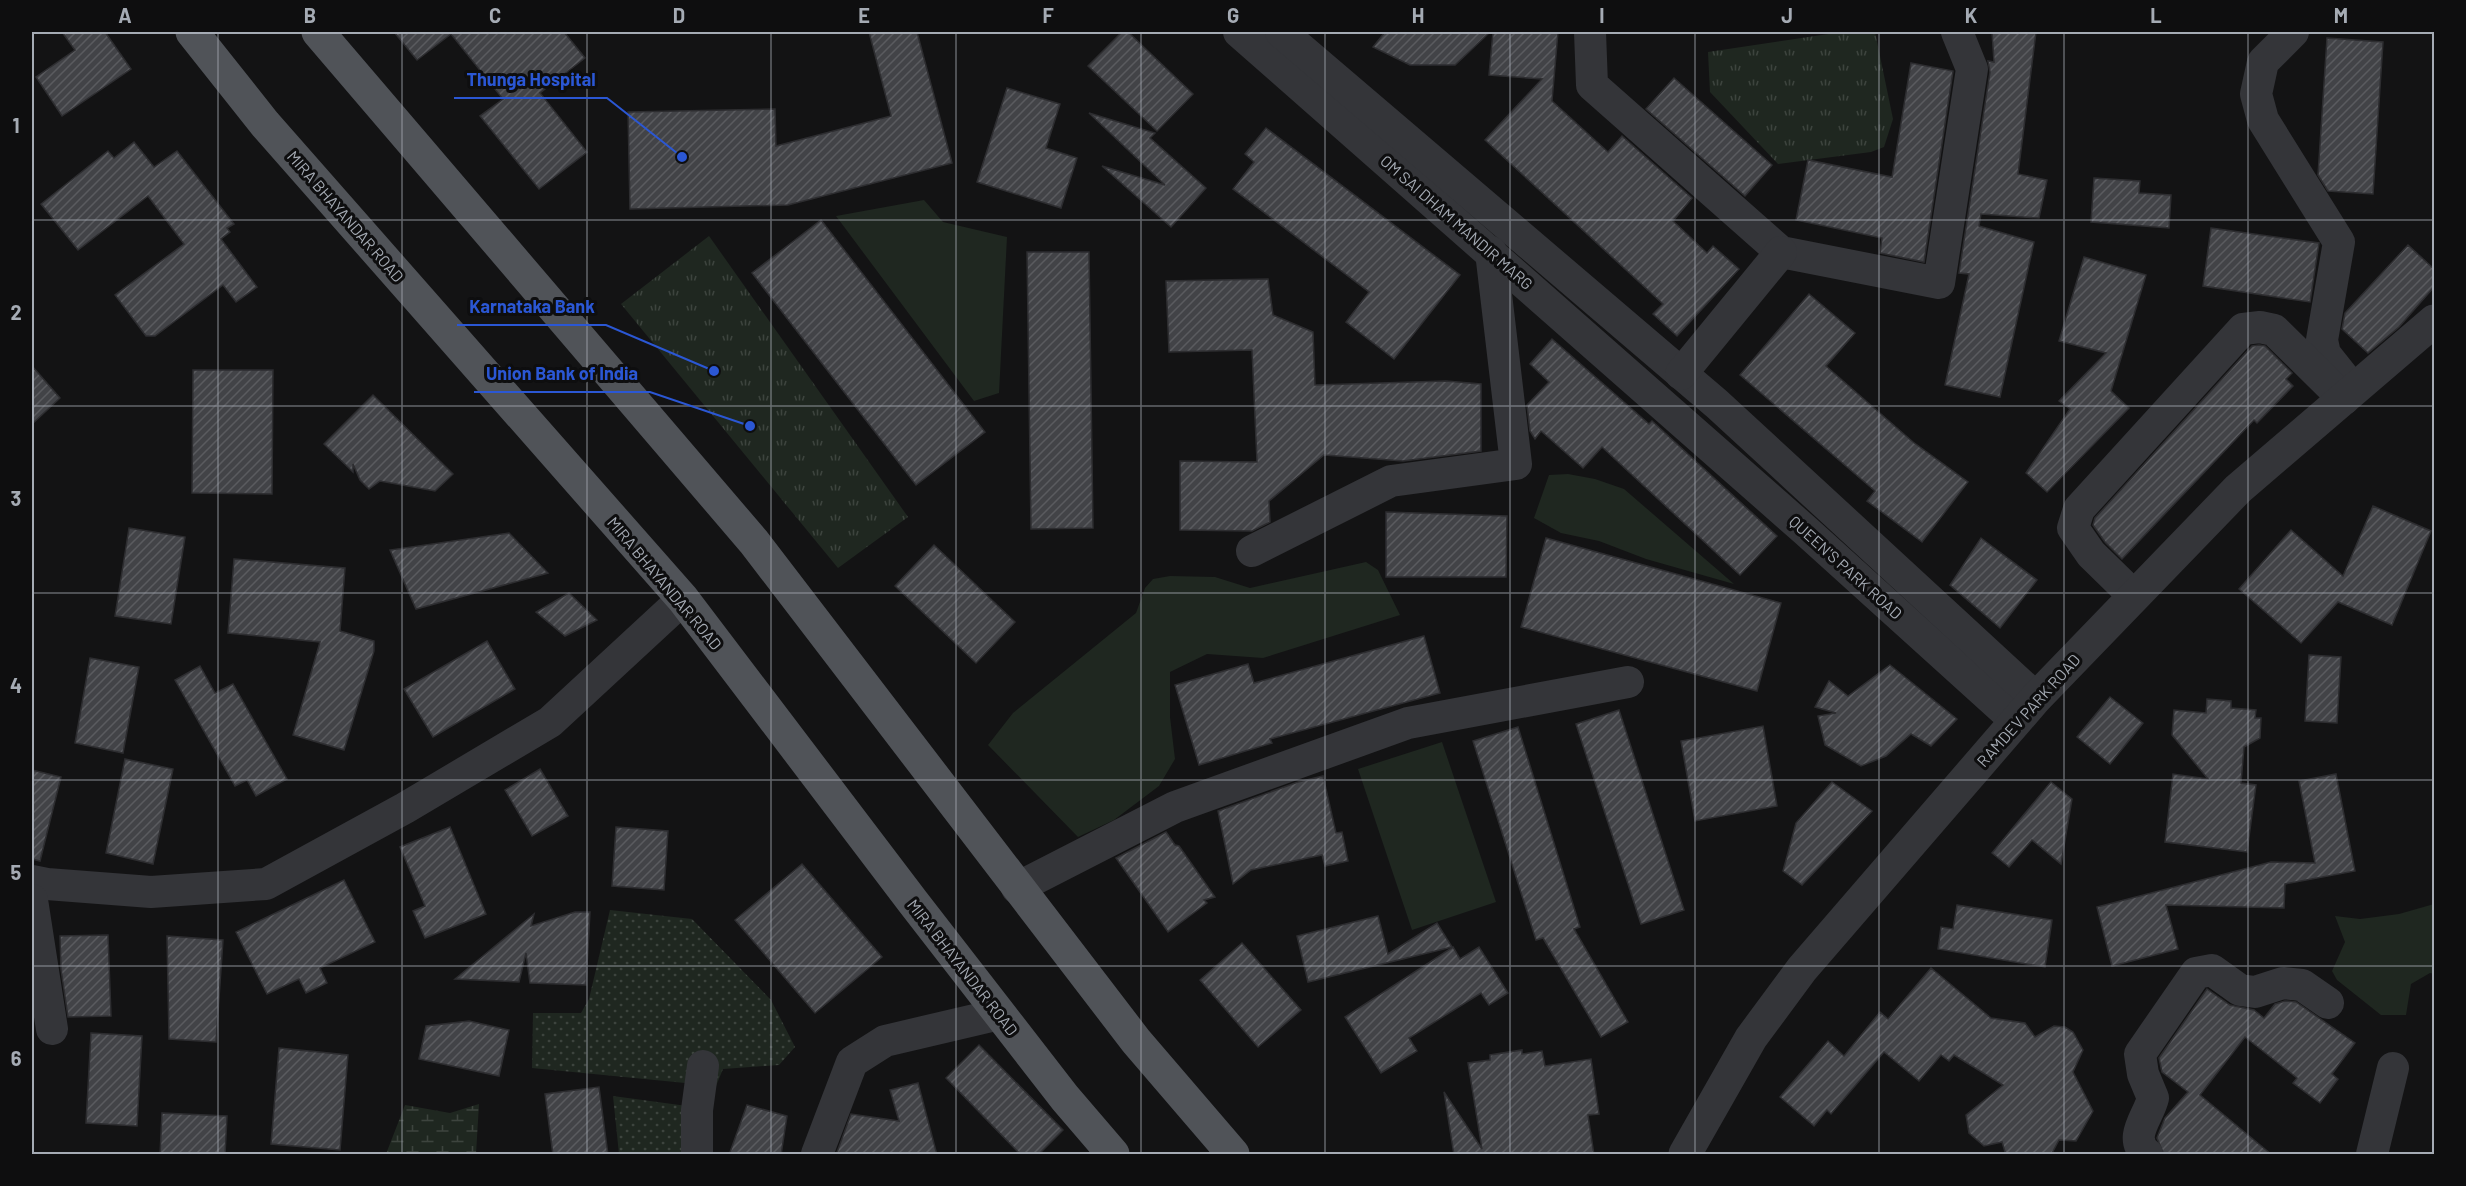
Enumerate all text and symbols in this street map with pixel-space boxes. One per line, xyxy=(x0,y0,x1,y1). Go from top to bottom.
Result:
text: A xyxy=(118,3,132,27)
text: B xyxy=(304,3,316,27)
text: C xyxy=(489,3,501,27)
text: D xyxy=(673,3,685,27)
text: E xyxy=(858,3,870,27)
text: F xyxy=(1042,3,1054,27)
text: G xyxy=(1227,3,1239,27)
text: H xyxy=(1412,3,1424,27)
text: I xyxy=(1599,3,1605,27)
text: J xyxy=(1781,3,1793,27)
text: K xyxy=(1965,3,1978,27)
text: L xyxy=(2150,3,2162,27)
text: M xyxy=(2334,3,2348,27)
callout: Thunga Hospital xyxy=(454,62,607,98)
text: Thunga Hospital xyxy=(466,68,596,90)
text: 1 xyxy=(12,113,20,137)
street label: MIRA BHAYANDAR ROAD xyxy=(284,146,408,286)
street label: OM SAI DHAM MANDIR MARG xyxy=(1377,151,1537,293)
callout: Karnataka Bank xyxy=(457,289,606,325)
text: Karnataka Bank xyxy=(469,295,595,317)
text: 2 xyxy=(10,300,22,324)
callout: Union Bank of India xyxy=(474,356,650,392)
text: Union Bank of India xyxy=(486,362,638,384)
text: 3 xyxy=(11,486,21,510)
street label: QUEEN'S PARK ROAD xyxy=(1786,511,1906,623)
street label: MIRA BHAYANDAR ROAD xyxy=(604,513,726,653)
street label: RAMDEV PARK ROAD xyxy=(1972,650,2084,770)
text: 4 xyxy=(10,673,22,697)
text: 5 xyxy=(11,860,22,884)
street label: MIRA BHAYANDAR ROAD xyxy=(904,895,1022,1039)
text: 6 xyxy=(11,1046,22,1070)

